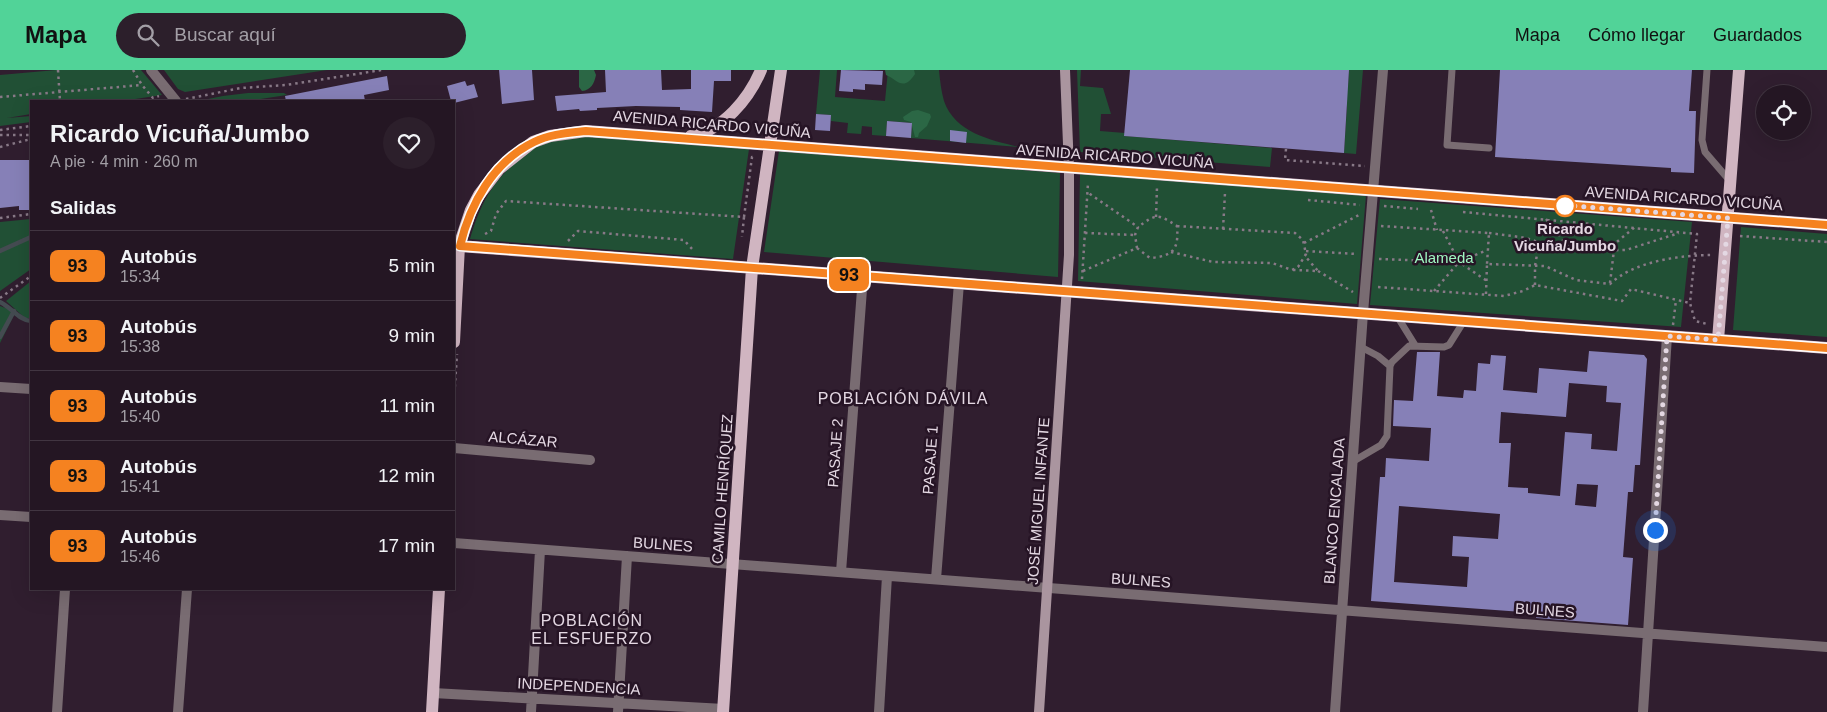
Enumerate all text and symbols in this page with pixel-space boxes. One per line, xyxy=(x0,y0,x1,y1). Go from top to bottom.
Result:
search box xyxy=(116,13,466,58)
text: Mapa xyxy=(25,21,86,48)
icon: search xyxy=(134,21,162,49)
text: Buscar aquí xyxy=(174,24,276,45)
text: Mapa xyxy=(1515,25,1560,45)
text: Cómo llegar xyxy=(1588,25,1685,45)
text: Guardados xyxy=(1713,25,1802,45)
map controls xyxy=(1756,85,1811,140)
button: locate xyxy=(1756,85,1811,140)
street label: AVENIDA RICARDO VICUÑA xyxy=(613,107,811,141)
button: heart xyxy=(383,117,435,169)
text: Ricardo Vicuña/Jumbo xyxy=(50,120,310,147)
street label: AVENIDA RICARDO VICUÑA xyxy=(1016,141,1214,171)
text: A pie · 4 min · 260 m xyxy=(50,153,198,170)
street label: AVENIDA RICARDO VICUÑA xyxy=(1585,183,1783,213)
marker: Ricardo Vicuña/Jumbo xyxy=(1554,195,1576,217)
text: Salidas xyxy=(50,197,117,218)
place label: Ricardo Vicuña/Jumbo xyxy=(1514,220,1616,254)
text: Autobús xyxy=(120,246,197,267)
park label: Alameda xyxy=(1414,249,1474,266)
text: 5 min xyxy=(389,255,435,276)
text: 93 xyxy=(67,256,88,276)
line badge: 93 xyxy=(826,259,872,291)
text: 93 xyxy=(839,265,859,285)
text: 15:34 xyxy=(120,268,160,285)
text: Autobús xyxy=(120,316,197,337)
text: 9 min xyxy=(389,325,435,346)
text: 93 xyxy=(67,326,88,346)
text: 15:38 xyxy=(120,338,160,355)
text: Autobús xyxy=(120,386,197,407)
district label: POBLACIÓN DÁVILA xyxy=(818,389,988,407)
text: 11 min xyxy=(379,395,435,416)
text: 93 xyxy=(67,396,88,416)
text: 15:40 xyxy=(120,408,160,425)
street label: CAMILO HENRÍQUEZ xyxy=(708,414,736,564)
street label: JOSÉ MIGUEL INFANTE xyxy=(1024,417,1052,585)
street label: PASAJE 2 xyxy=(824,418,846,488)
street label: PASAJE 1 xyxy=(919,425,941,495)
street label: ALCÁZAR xyxy=(488,428,558,450)
street label: BLANCO ENCALADA xyxy=(1320,437,1348,585)
text: Autobús xyxy=(120,456,197,477)
text: 12 min xyxy=(378,465,435,486)
text: 93 xyxy=(67,466,88,486)
text: 15:41 xyxy=(120,478,160,495)
your location xyxy=(1643,518,1668,543)
text: Autobús xyxy=(120,526,197,547)
street label: BULNES xyxy=(632,533,694,555)
text: 17 min xyxy=(378,535,435,556)
text: 93 xyxy=(67,536,88,556)
text: 15:46 xyxy=(120,548,160,565)
street label: BULNES xyxy=(1110,569,1172,591)
street label: BULNES xyxy=(1514,599,1576,621)
district label: POBLACIÓN EL ESFUERZO xyxy=(531,611,653,647)
street label: INDEPENDENCIA xyxy=(517,674,641,698)

